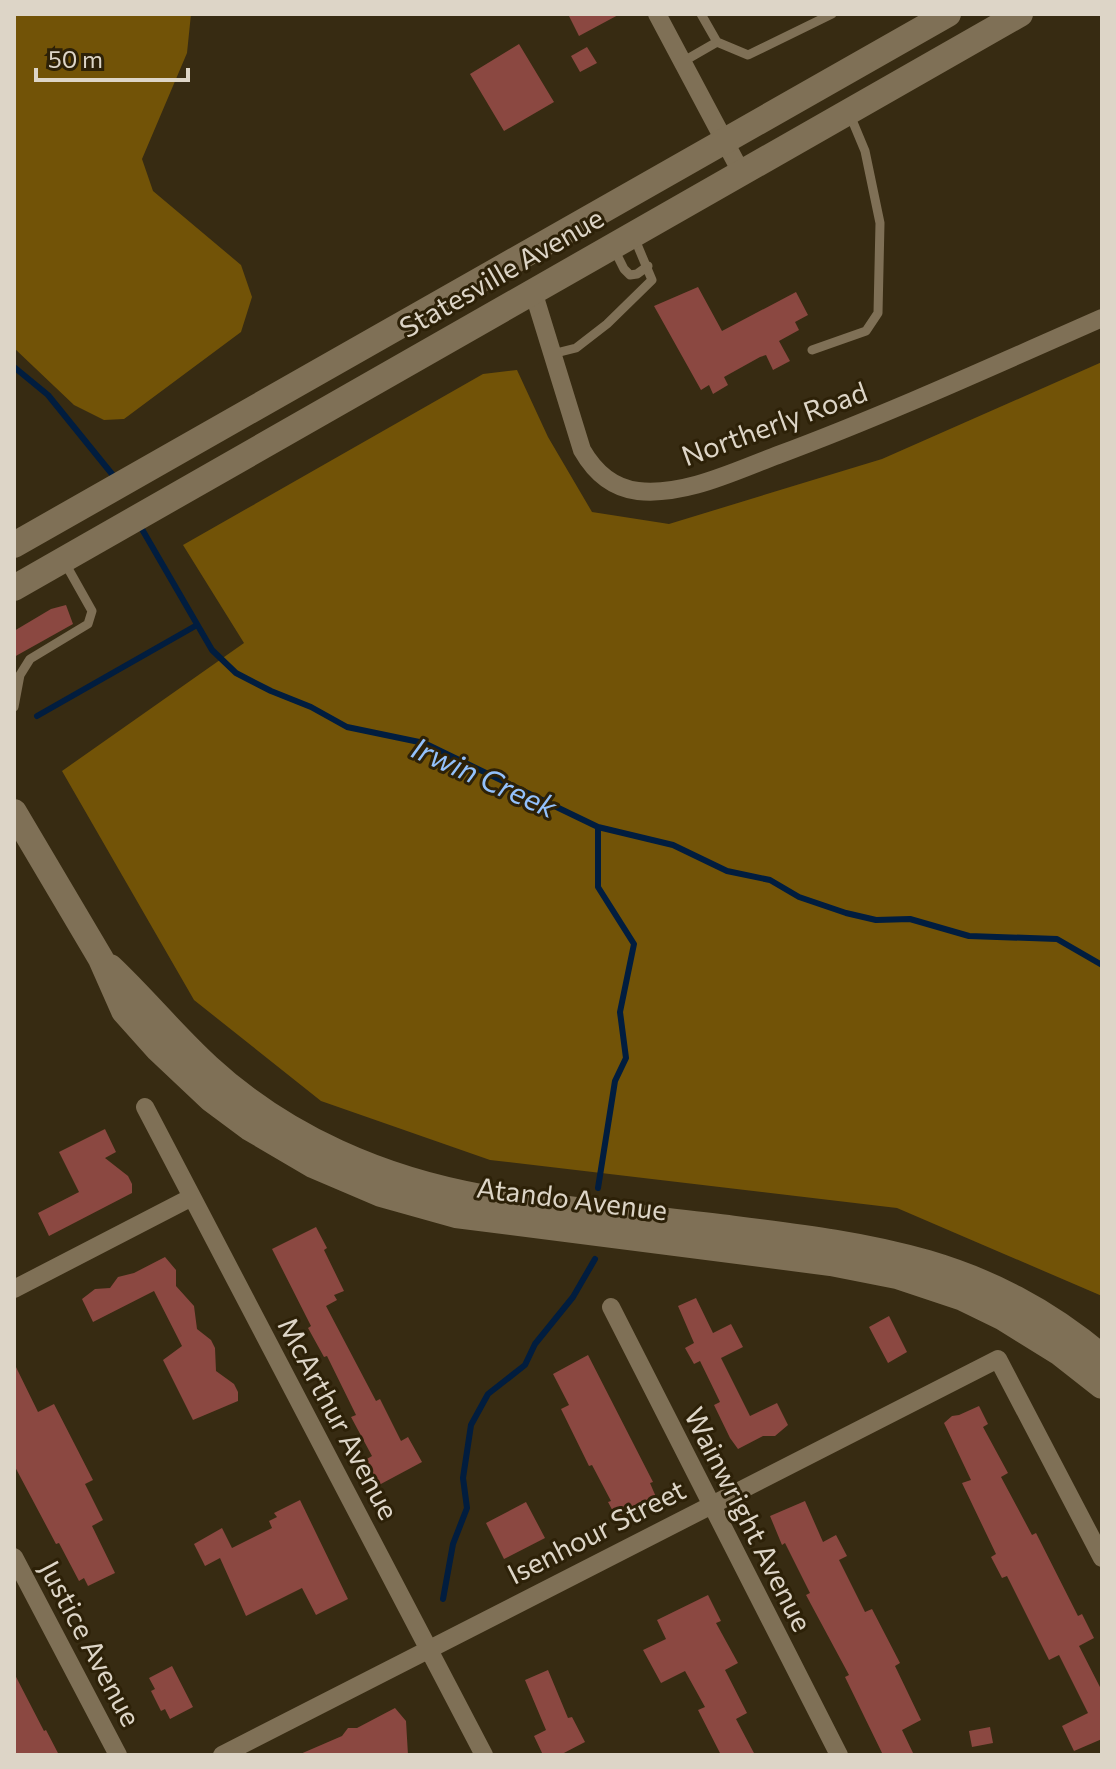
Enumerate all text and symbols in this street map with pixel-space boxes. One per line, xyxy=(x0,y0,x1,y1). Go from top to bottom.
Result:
scale bar xyxy=(36,32,188,82)
text: 50 m xyxy=(48,44,103,73)
street label: Statesville Avenue xyxy=(393,200,609,344)
street label: Northerly Road xyxy=(677,374,871,472)
water label: Irwin Creek xyxy=(407,728,564,825)
street label: Atando Avenue xyxy=(475,1169,669,1227)
street label: McArthur Avenue xyxy=(271,1311,407,1525)
street label: Wainwright Avenue xyxy=(678,1401,820,1637)
street label: Isenhour Street xyxy=(501,1471,691,1591)
street label: Justice Avenue xyxy=(33,1554,149,1732)

